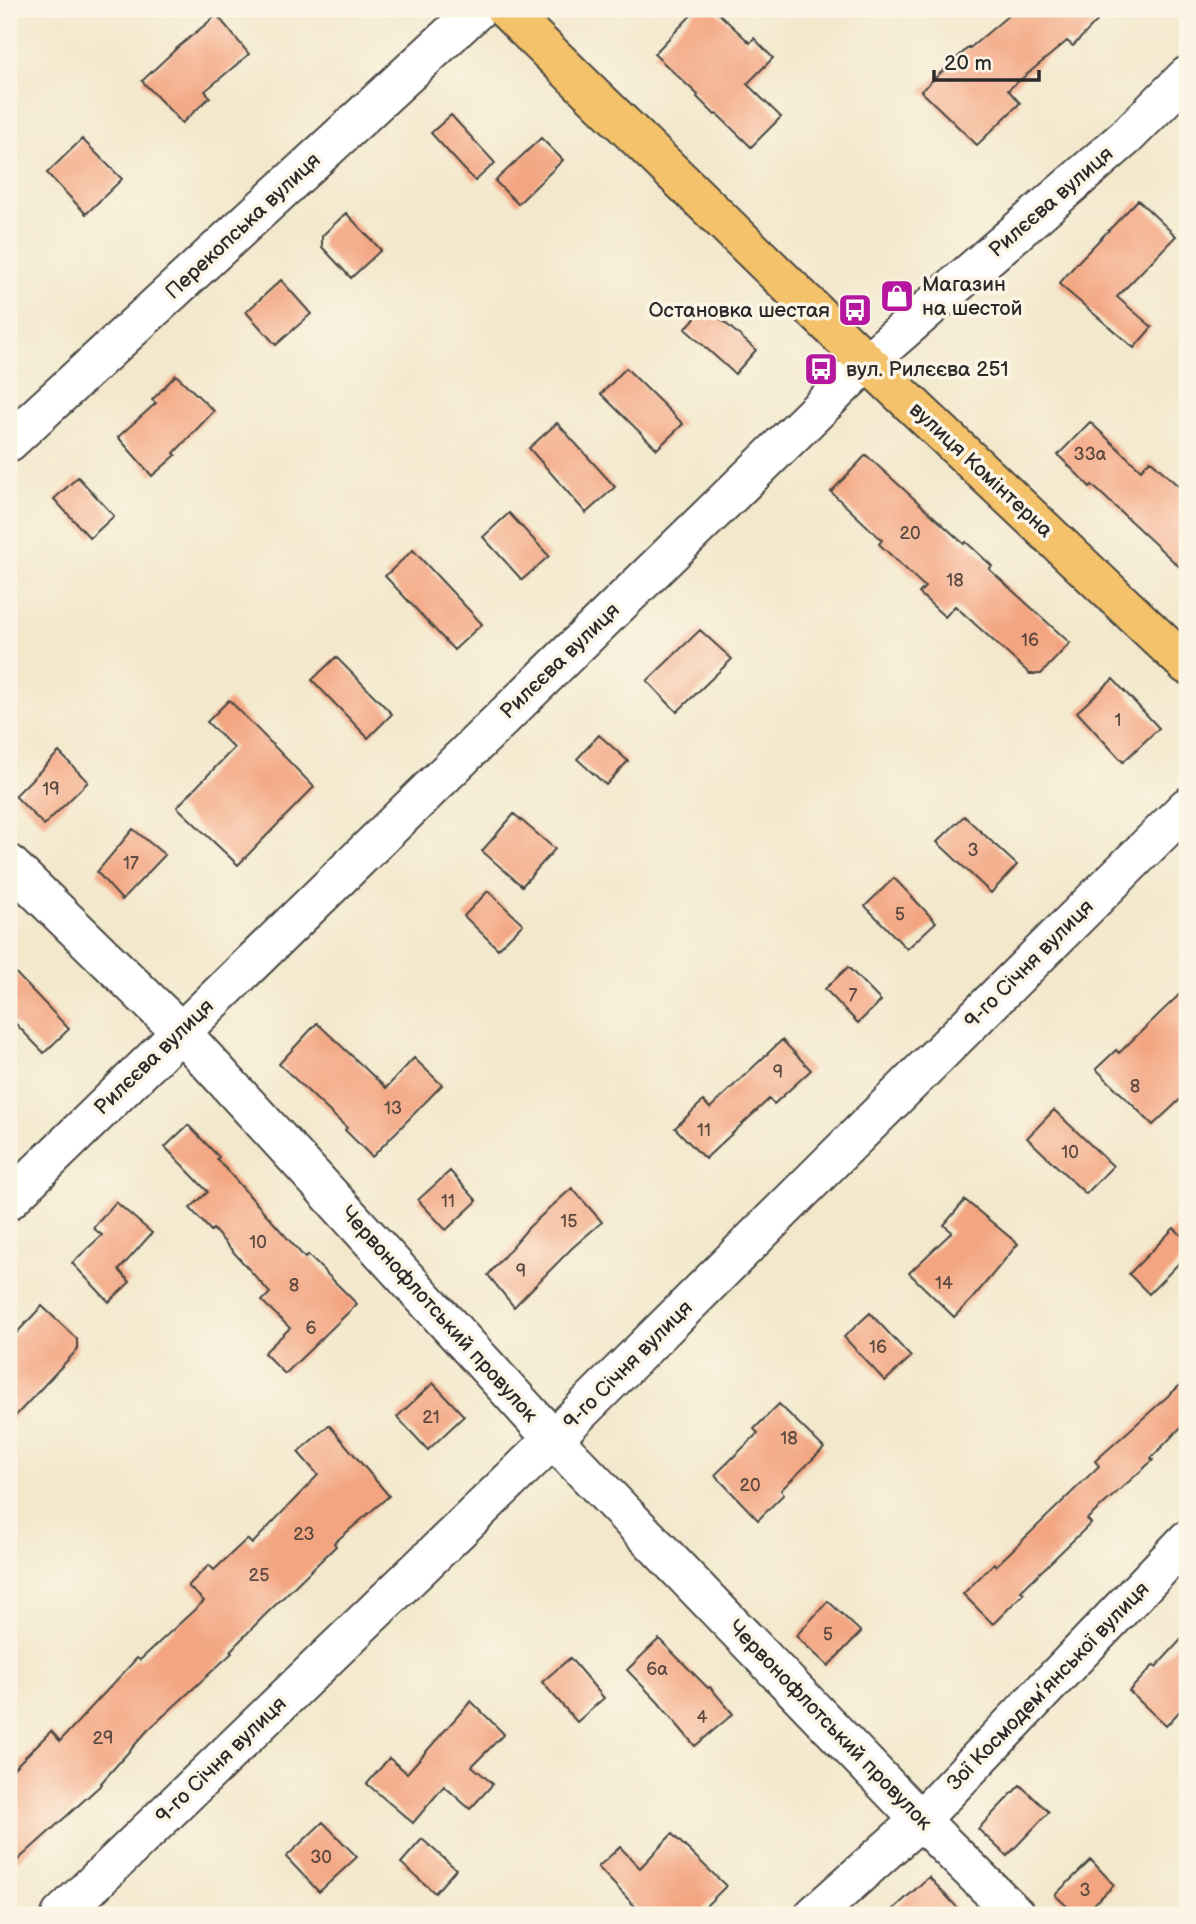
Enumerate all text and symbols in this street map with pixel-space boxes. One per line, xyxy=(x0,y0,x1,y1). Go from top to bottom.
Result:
scale bar xyxy=(934,38,1038,82)
text: 20 m xyxy=(944,51,992,76)
street label: Рилєєва вулиця xyxy=(984,141,1118,263)
street label: Перекопська вулиця xyxy=(160,148,326,304)
place label: Магазин на шестой xyxy=(922,272,1022,321)
shop icon: Магазин на шестой xyxy=(878,277,916,315)
bus stop icon: Остановка шестая xyxy=(836,291,874,329)
place label: Остановка шестая xyxy=(648,298,830,323)
bus stop icon: вул. Рилєєва 251 xyxy=(802,350,840,388)
place label: вул. Рилєєва 251 xyxy=(846,357,1009,382)
street label: вулиця Комінтерна xyxy=(904,397,1058,543)
house number: 33а xyxy=(1074,444,1107,465)
house number: 20 xyxy=(899,523,921,544)
house number: 18 xyxy=(946,570,964,591)
street label: Рилєєва вулиця xyxy=(495,598,625,724)
house number: 16 xyxy=(1021,630,1039,651)
house number: 1 xyxy=(1115,710,1121,731)
house number: 19 xyxy=(42,779,60,800)
house number: 3 xyxy=(967,840,979,861)
house number: 17 xyxy=(123,853,139,874)
street label: 9-го Січня вулиця xyxy=(959,894,1099,1034)
house number: 5 xyxy=(895,904,905,925)
house number: 7 xyxy=(849,985,858,1006)
street label: Рилєєва вулиця xyxy=(89,994,219,1120)
house number: 9 xyxy=(773,1062,783,1083)
house number: 8 xyxy=(1130,1076,1140,1097)
house number: 13 xyxy=(384,1098,402,1119)
house number: 11 xyxy=(697,1120,711,1141)
house number: 10 xyxy=(1061,1142,1079,1163)
house number: 11 xyxy=(441,1191,455,1212)
street label: Червонофлотський провулок xyxy=(335,1201,543,1427)
house number: 15 xyxy=(560,1211,578,1232)
house number: 10 xyxy=(249,1232,267,1253)
house number: 9 xyxy=(516,1261,526,1282)
house number: 14 xyxy=(935,1273,953,1294)
house number: 8 xyxy=(289,1275,299,1296)
street label: 9-го Січня вулиця xyxy=(558,1295,698,1435)
house number: 6 xyxy=(306,1318,317,1339)
house number: 16 xyxy=(869,1337,887,1358)
house number: 21 xyxy=(422,1407,440,1428)
house number: 18 xyxy=(780,1428,798,1449)
house number: 20 xyxy=(739,1475,761,1496)
house number: 23 xyxy=(293,1524,315,1545)
house number: 25 xyxy=(249,1565,269,1586)
street label: Зої Космодем’янської вулиця xyxy=(942,1577,1154,1795)
street label: Червонофлотський провулок xyxy=(723,1615,937,1835)
house number: 5 xyxy=(823,1624,833,1645)
house number: 6а xyxy=(646,1659,668,1680)
street label: 9-го Січня вулиця xyxy=(150,1691,292,1829)
house number: 4 xyxy=(697,1707,708,1728)
house number: 29 xyxy=(92,1728,114,1749)
house number: 30 xyxy=(310,1847,332,1868)
house number: 3 xyxy=(1079,1880,1091,1901)

